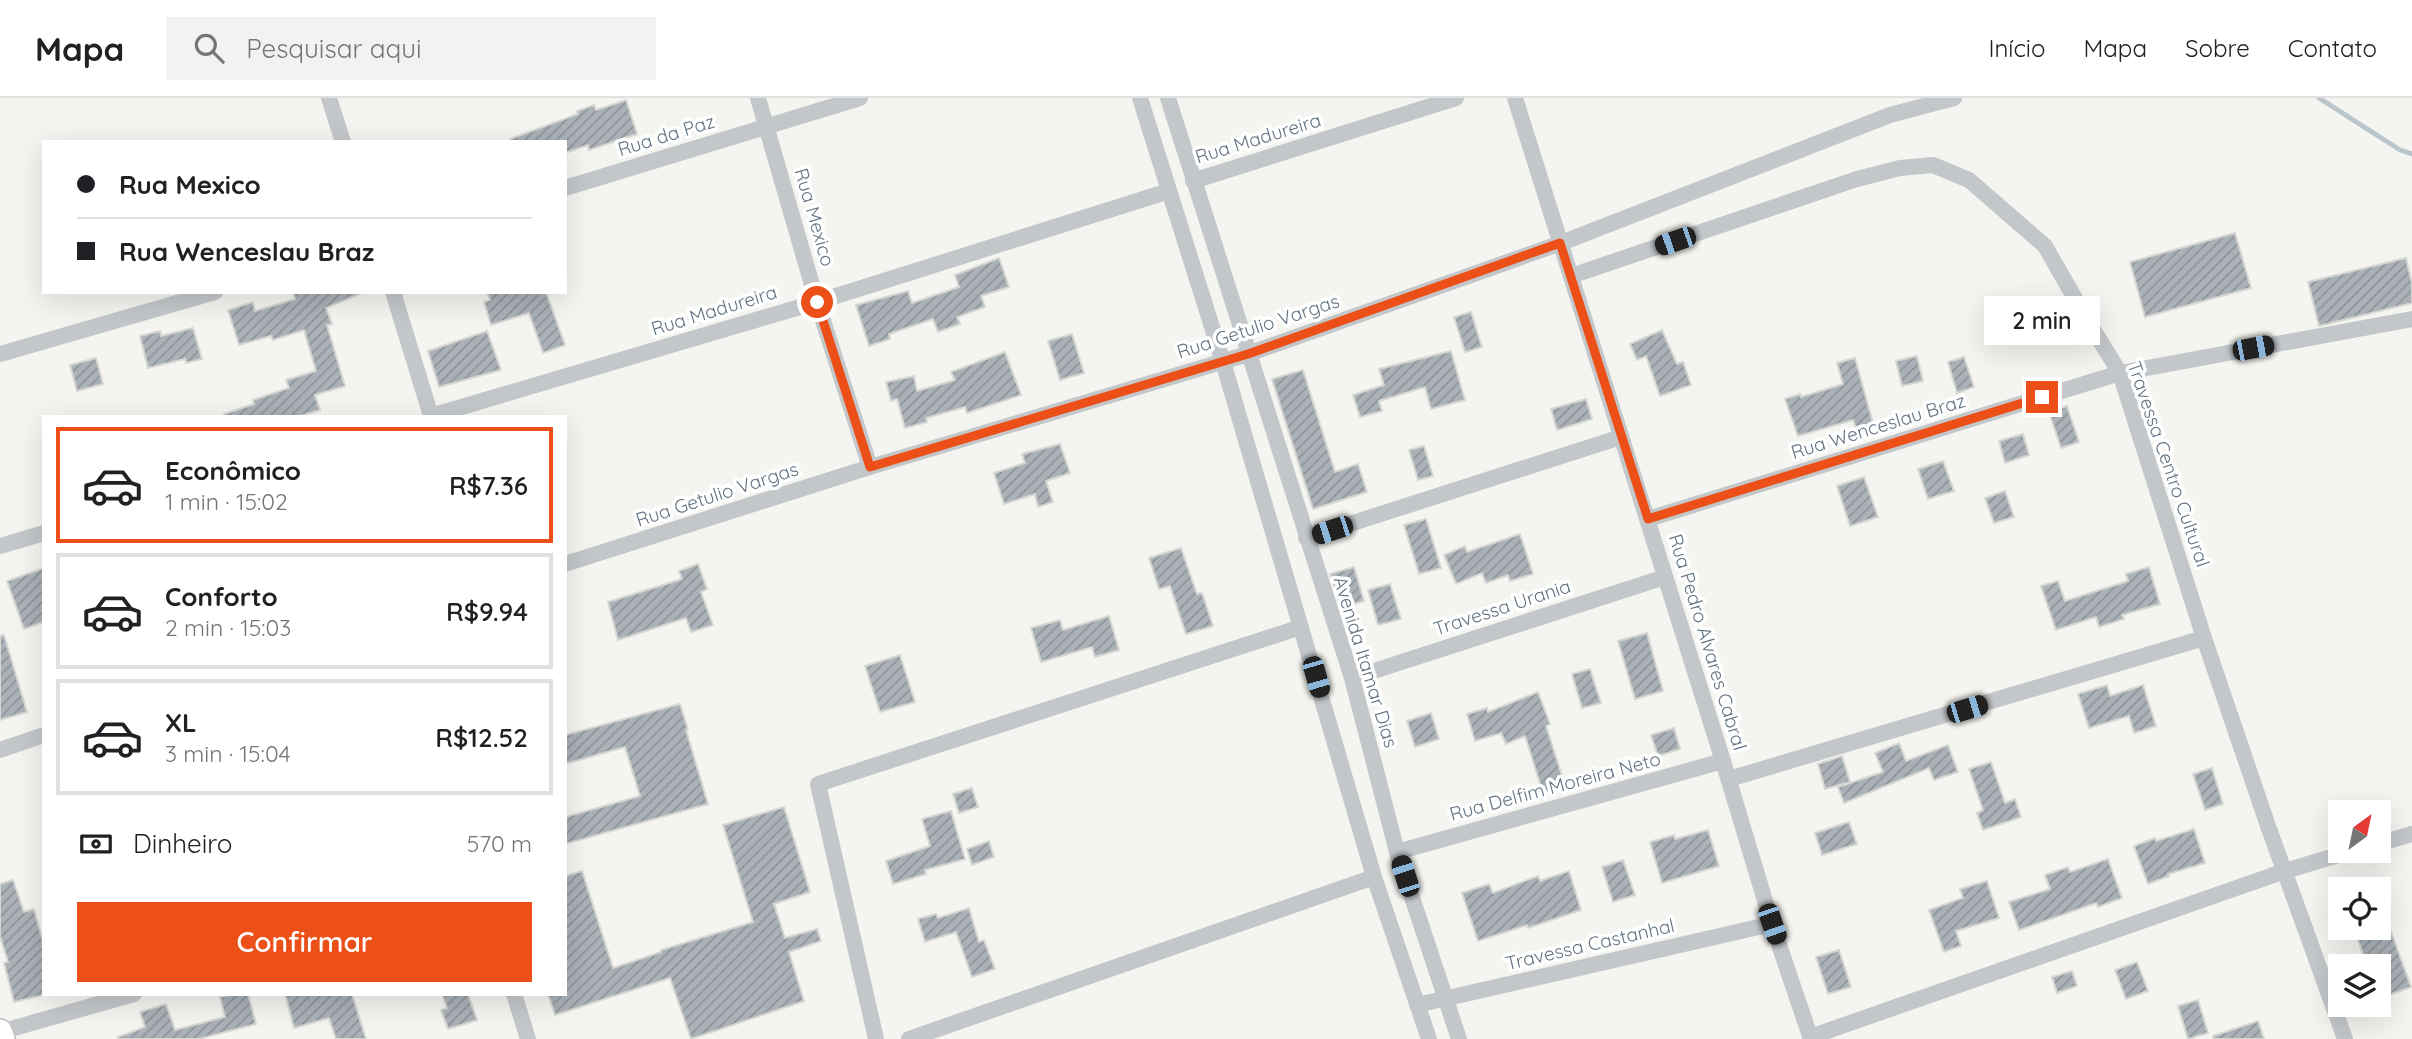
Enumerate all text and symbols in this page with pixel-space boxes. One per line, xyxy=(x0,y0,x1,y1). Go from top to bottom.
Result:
search box xyxy=(166,17,656,80)
text: Mapa xyxy=(35,28,124,69)
icon: search xyxy=(190,29,228,67)
text: Pesquisar aqui xyxy=(246,32,422,65)
text: Início xyxy=(1988,33,2045,63)
text: Mapa xyxy=(2083,33,2147,63)
text: Sobre xyxy=(2185,33,2250,63)
text: Contato xyxy=(2288,33,2377,63)
street label: Rua Madureira xyxy=(1192,107,1324,169)
street label: Rua da Paz xyxy=(615,109,717,161)
street label: Rua Mexico xyxy=(790,165,840,269)
text: Rua Mexico xyxy=(119,168,261,201)
car xyxy=(1652,224,1699,258)
text: Rua Wenceslau Braz xyxy=(119,235,374,268)
street label: Rua Madureira xyxy=(648,279,780,341)
route start xyxy=(801,286,833,318)
street label: Rua Getulio Vargas xyxy=(1174,288,1342,364)
callout: 2 min xyxy=(1984,296,2100,344)
text: 2 min xyxy=(2012,306,2072,335)
car xyxy=(2231,334,2276,362)
street label: Travessa Centro Cultural xyxy=(2122,358,2216,570)
route end xyxy=(2026,381,2058,413)
street label: Rua Wenceslau Braz xyxy=(1788,388,1968,464)
icon: car xyxy=(81,454,144,517)
text: Econômico xyxy=(165,454,301,487)
street label: Rua Getulio Vargas xyxy=(633,456,801,532)
text: R$7.36 xyxy=(449,469,528,502)
text: 1 min · 15:02 xyxy=(165,487,288,516)
car xyxy=(1309,514,1356,546)
street label: Rua Pedro Alvares Cabral xyxy=(1664,531,1752,753)
street label: Avenida Itamar Dias xyxy=(1329,573,1404,751)
street label: Travessa Urania xyxy=(1430,574,1574,640)
icon: car xyxy=(81,580,144,643)
text: Conforto xyxy=(165,580,278,613)
text: R$9.94 xyxy=(446,595,528,628)
text: 2 min · 15:03 xyxy=(165,613,291,642)
car xyxy=(1301,654,1332,700)
car xyxy=(1944,693,1991,725)
icon: car xyxy=(81,706,144,769)
text: XL xyxy=(165,706,197,739)
text: R$12.52 xyxy=(435,721,528,754)
text: 3 min · 15:04 xyxy=(165,739,291,768)
street label: Rua Delfim Moreira Neto xyxy=(1447,746,1663,826)
north arrow xyxy=(2328,800,2390,863)
map controls xyxy=(2328,800,2391,1017)
icon: cash xyxy=(77,825,115,863)
text: Dinheiro xyxy=(133,827,232,860)
text: 570 m xyxy=(467,829,532,858)
car xyxy=(1389,853,1422,899)
button: locate xyxy=(2328,877,2391,940)
car xyxy=(1756,901,1789,947)
button: Confirmar xyxy=(77,902,532,982)
street label: Travessa Castanhal xyxy=(1503,913,1677,975)
button: layers xyxy=(2328,954,2391,1017)

